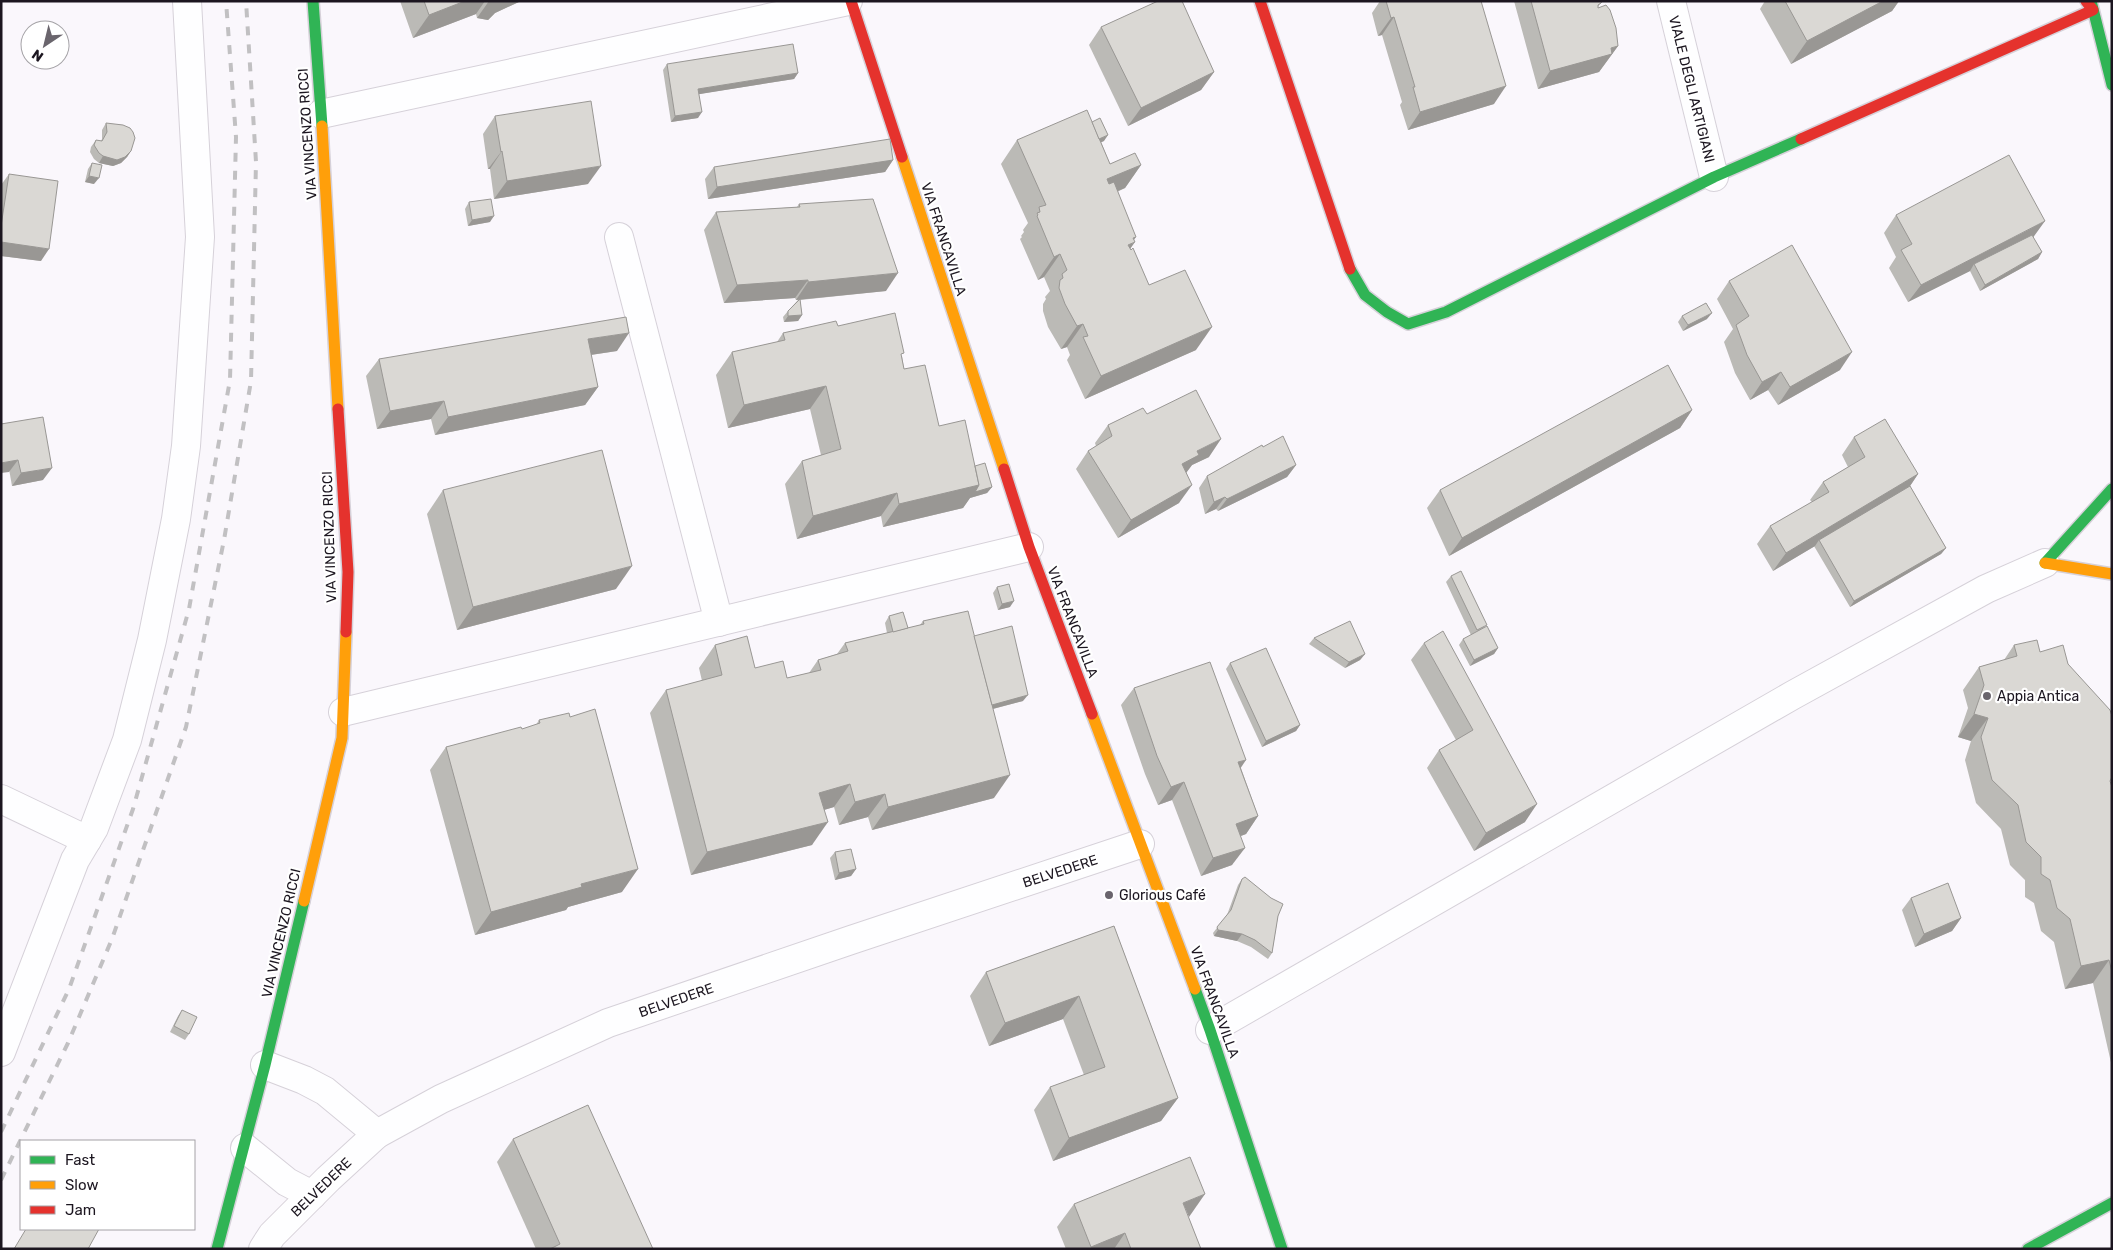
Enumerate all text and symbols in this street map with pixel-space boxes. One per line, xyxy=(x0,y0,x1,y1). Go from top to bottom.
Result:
street label: VIALE DEGLI ARTIGIANI xyxy=(1665,14,1718,165)
north arrow xyxy=(20,20,70,70)
text: N xyxy=(29,45,47,65)
street label: VIA VINCENZO RICCI xyxy=(294,68,321,200)
street label: VIA FRANCAVILLA xyxy=(917,180,970,298)
street label: VIA VINCENZO RICCI xyxy=(319,471,340,603)
street label: VIA FRANCAVILLA xyxy=(1043,564,1102,681)
place label: Appia Antica xyxy=(1997,688,2079,705)
marker: Appia Antica xyxy=(1981,690,1993,702)
street label: BELVEDERE xyxy=(1021,851,1100,892)
street label: VIA VINCENZO RICCI xyxy=(258,867,305,999)
place label: Glorious Café xyxy=(1119,887,1206,904)
marker: Glorious Café xyxy=(1103,889,1115,901)
street label: VIA FRANCAVILLA xyxy=(1186,944,1243,1061)
street label: BELVEDERE xyxy=(637,980,716,1021)
legend xyxy=(20,1140,195,1230)
text: Fast xyxy=(65,1151,95,1169)
street label: BELVEDERE xyxy=(287,1154,355,1221)
text: Slow xyxy=(65,1176,98,1194)
text: Jam xyxy=(65,1201,96,1219)

